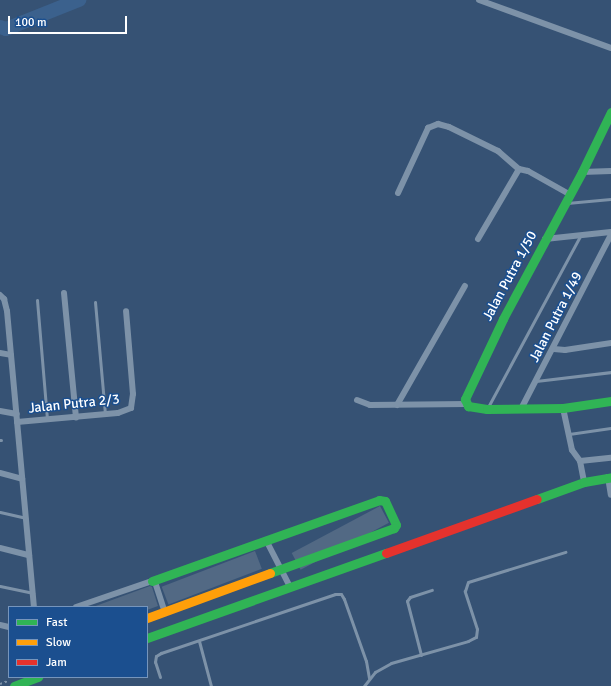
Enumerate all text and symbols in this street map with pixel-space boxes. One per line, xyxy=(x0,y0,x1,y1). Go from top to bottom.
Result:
scale bar xyxy=(10,8,129,34)
text: 100 m xyxy=(15,15,47,30)
street label: Jalan Putra 1/50 xyxy=(479,228,541,324)
street label: Jalan Putra 1/49 xyxy=(526,269,586,365)
street label: Jalan Putra 2/3 xyxy=(28,391,120,417)
legend xyxy=(8,606,148,678)
text: Fast xyxy=(46,615,67,630)
text: Slow xyxy=(46,635,71,650)
text: Jam xyxy=(46,655,67,670)

